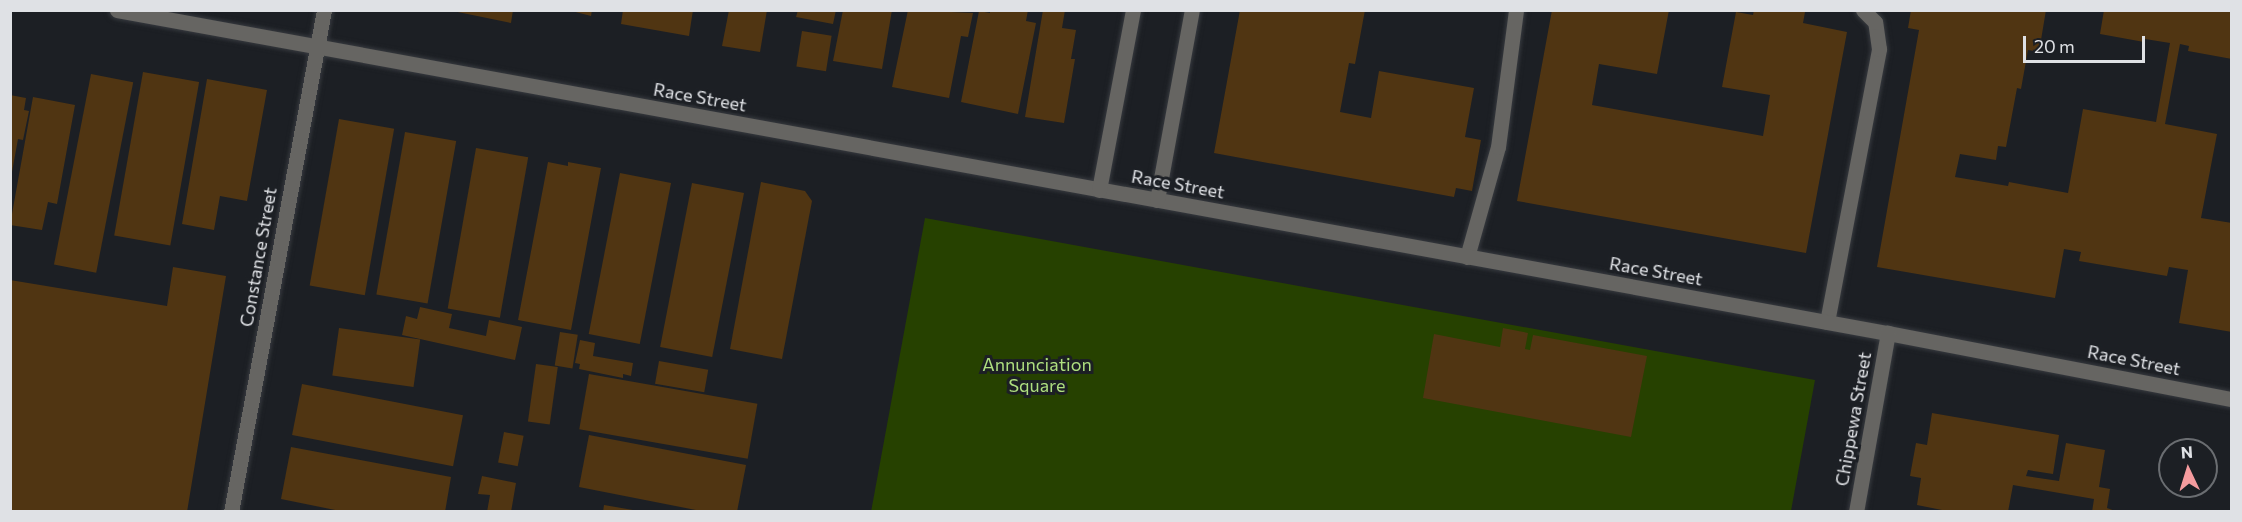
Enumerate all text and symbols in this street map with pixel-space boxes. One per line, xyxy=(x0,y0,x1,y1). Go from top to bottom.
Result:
scale bar xyxy=(2026,24,2148,62)
text: 20 m xyxy=(2034,35,2075,57)
street label: Race Street xyxy=(652,78,748,116)
street label: Race Street xyxy=(1130,165,1226,203)
street label: Constance Street xyxy=(235,186,281,328)
street label: Race Street xyxy=(1608,252,1704,290)
street label: Race Street xyxy=(2086,340,2182,380)
street label: Chippewa Street xyxy=(1831,350,1875,488)
park label: Annunciation Square xyxy=(982,354,1092,397)
north arrow xyxy=(2158,438,2218,498)
text: N xyxy=(2180,442,2193,461)

